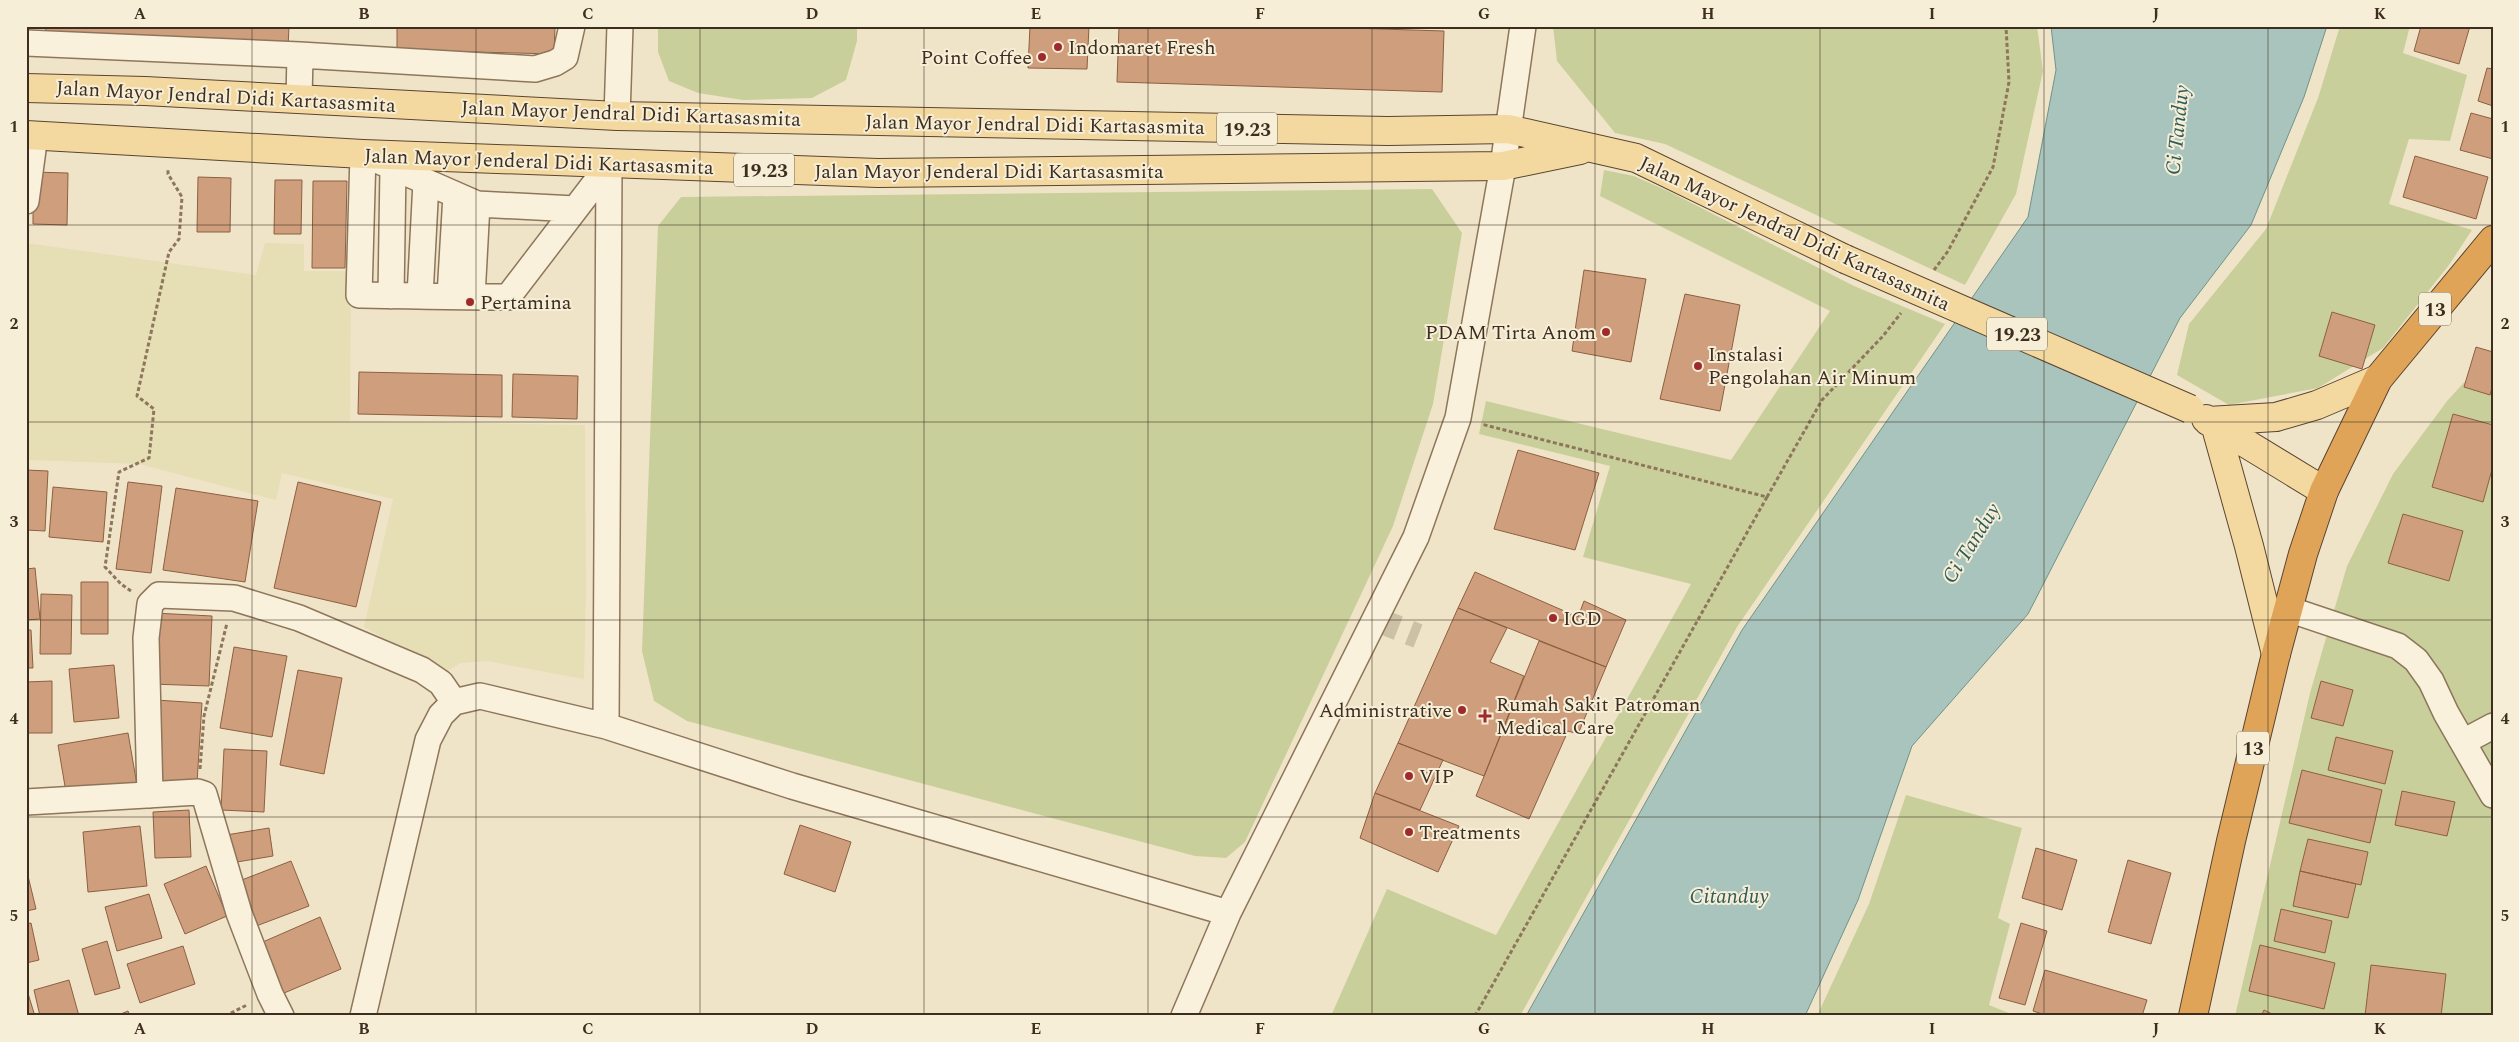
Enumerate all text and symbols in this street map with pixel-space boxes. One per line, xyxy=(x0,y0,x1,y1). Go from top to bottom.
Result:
text: A xyxy=(134,2,147,26)
text: B xyxy=(358,2,370,26)
text: C xyxy=(582,2,594,26)
text: D xyxy=(806,2,819,26)
text: E xyxy=(1031,2,1041,26)
text: F xyxy=(1255,2,1265,26)
text: G xyxy=(1478,2,1490,26)
text: H xyxy=(1701,2,1715,26)
text: I xyxy=(1929,2,1935,26)
text: J xyxy=(2153,2,2160,26)
text: K xyxy=(2374,2,2387,26)
place label: Indomaret Fresh xyxy=(1068,33,1216,63)
marker: Indomaret Fresh xyxy=(1052,41,1064,53)
place label: Point Coffee xyxy=(921,43,1032,73)
marker: Point Coffee xyxy=(1036,51,1048,63)
street label: Jalan Mayor Jendral Didi Kartasasmita xyxy=(55,73,397,121)
water label: Ci Tanduy xyxy=(2157,83,2199,176)
street label: Jalan Mayor Jendral Didi Kartasasmita xyxy=(461,93,802,135)
street label: Jalan Mayor Jendral Didi Kartasasmita xyxy=(865,107,1205,143)
road number: 19.23 xyxy=(1217,112,1277,146)
text: 1 xyxy=(10,115,18,139)
text: 1 xyxy=(2501,115,2509,139)
street label: Jalan Mayor Jenderal Didi Kartasasmita xyxy=(364,141,714,183)
street label: Jalan Mayor Jendral Didi Kartasasmita xyxy=(1634,148,1955,319)
road number: 19.23 xyxy=(734,154,794,186)
street label: Jalan Mayor Jenderal Didi Kartasasmita xyxy=(814,157,1164,187)
place label: Pertamina xyxy=(480,288,572,318)
road number: 13 xyxy=(2419,292,2451,326)
marker: Pertamina xyxy=(464,296,476,308)
text: 2 xyxy=(10,312,19,336)
text: 2 xyxy=(2501,312,2510,336)
place label: PDAM Tirta Anom xyxy=(1425,318,1596,348)
road number: 19.23 xyxy=(1987,318,2047,350)
marker: PDAM Tirta Anom xyxy=(1600,326,1612,338)
place label: Instalasi Pengolahan Air Minum xyxy=(1708,340,1916,393)
marker: Instalasi Pengolahan Air Minum xyxy=(1692,360,1704,372)
water label: Ci Tanduy xyxy=(1934,496,2010,590)
text: 3 xyxy=(10,510,19,534)
text: 3 xyxy=(2501,510,2510,534)
place label: IGD xyxy=(1563,604,1602,634)
marker: IGD xyxy=(1547,612,1559,624)
place label: Rumah Sakit Patroman Medical Care xyxy=(1496,690,1700,743)
place label: Administrative xyxy=(1319,696,1452,726)
marker: Administrative xyxy=(1456,704,1468,716)
text: 4 xyxy=(10,707,19,731)
text: 4 xyxy=(2501,707,2510,731)
marker: Rumah Sakit Patroman Medical Care xyxy=(1478,709,1492,723)
road number: 13 xyxy=(2237,731,2269,764)
place label: VIP xyxy=(1419,762,1454,792)
marker: VIP xyxy=(1403,770,1415,782)
place label: Treatments xyxy=(1419,818,1521,848)
marker: Treatments xyxy=(1403,826,1415,838)
water label: Citanduy xyxy=(1689,881,1769,913)
text: 5 xyxy=(10,904,18,928)
text: 5 xyxy=(2501,904,2509,928)
text: A xyxy=(134,1017,147,1041)
text: B xyxy=(358,1017,370,1041)
text: C xyxy=(582,1017,594,1041)
text: D xyxy=(806,1017,819,1041)
text: E xyxy=(1031,1017,1041,1041)
text: F xyxy=(1255,1017,1265,1041)
text: G xyxy=(1478,1017,1490,1041)
text: H xyxy=(1701,1017,1715,1041)
text: I xyxy=(1929,1017,1935,1041)
text: J xyxy=(2153,1017,2160,1041)
text: K xyxy=(2374,1017,2387,1041)

